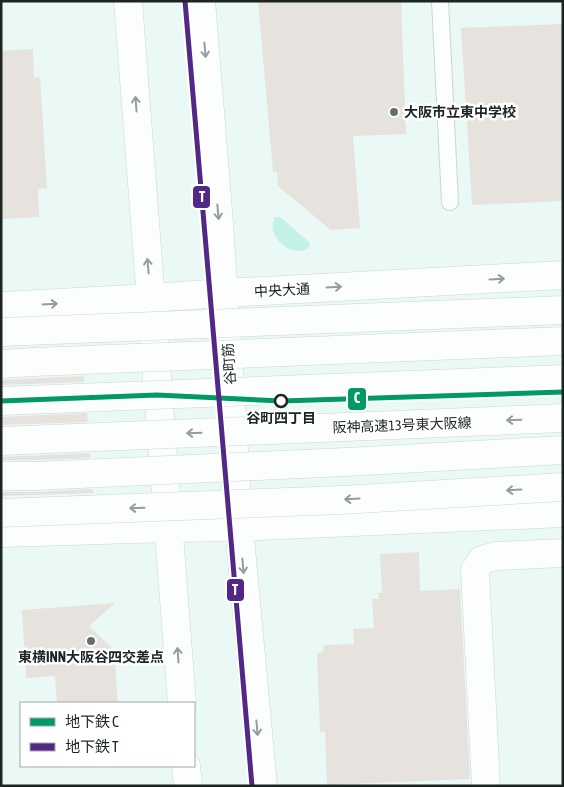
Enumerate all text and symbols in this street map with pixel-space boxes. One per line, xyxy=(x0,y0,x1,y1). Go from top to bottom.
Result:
one-way arrow xyxy=(200,42,210,58)
one-way arrow xyxy=(131,96,140,112)
place label: 大阪市立東中学校 xyxy=(404,104,516,120)
marker: 大阪市立東中学校 xyxy=(388,106,400,118)
line badge: T xyxy=(192,185,211,209)
text: T xyxy=(199,189,206,205)
one-way arrow xyxy=(214,204,223,220)
one-way arrow xyxy=(144,258,153,274)
one-way arrow xyxy=(488,274,504,283)
street label: 中央大通 xyxy=(254,281,310,299)
one-way arrow xyxy=(326,283,342,292)
one-way arrow xyxy=(42,299,58,308)
street label: 谷町筋 xyxy=(220,342,238,386)
line badge: C xyxy=(347,387,367,411)
text: C xyxy=(354,390,361,406)
marker: 谷町四丁目 xyxy=(274,394,288,408)
place label: 谷町四丁目 xyxy=(246,410,316,426)
street label: 阪神高速13号東大阪線 xyxy=(332,415,472,435)
one-way arrow xyxy=(506,415,522,425)
one-way arrow xyxy=(187,428,203,438)
one-way arrow xyxy=(506,485,522,494)
one-way arrow xyxy=(344,494,360,503)
one-way arrow xyxy=(129,503,145,512)
one-way arrow xyxy=(238,558,248,574)
line badge: T xyxy=(226,578,245,602)
text: T xyxy=(232,582,239,598)
marker: 東横INN大阪谷四交差点 xyxy=(85,635,97,647)
one-way arrow xyxy=(174,647,183,663)
place label: 東横INN大阪谷四交差点 xyxy=(18,649,164,665)
legend xyxy=(20,702,195,767)
text: 地下鉄 C xyxy=(65,713,119,730)
one-way arrow xyxy=(253,719,262,735)
text: 地下鉄 T xyxy=(65,738,119,755)

